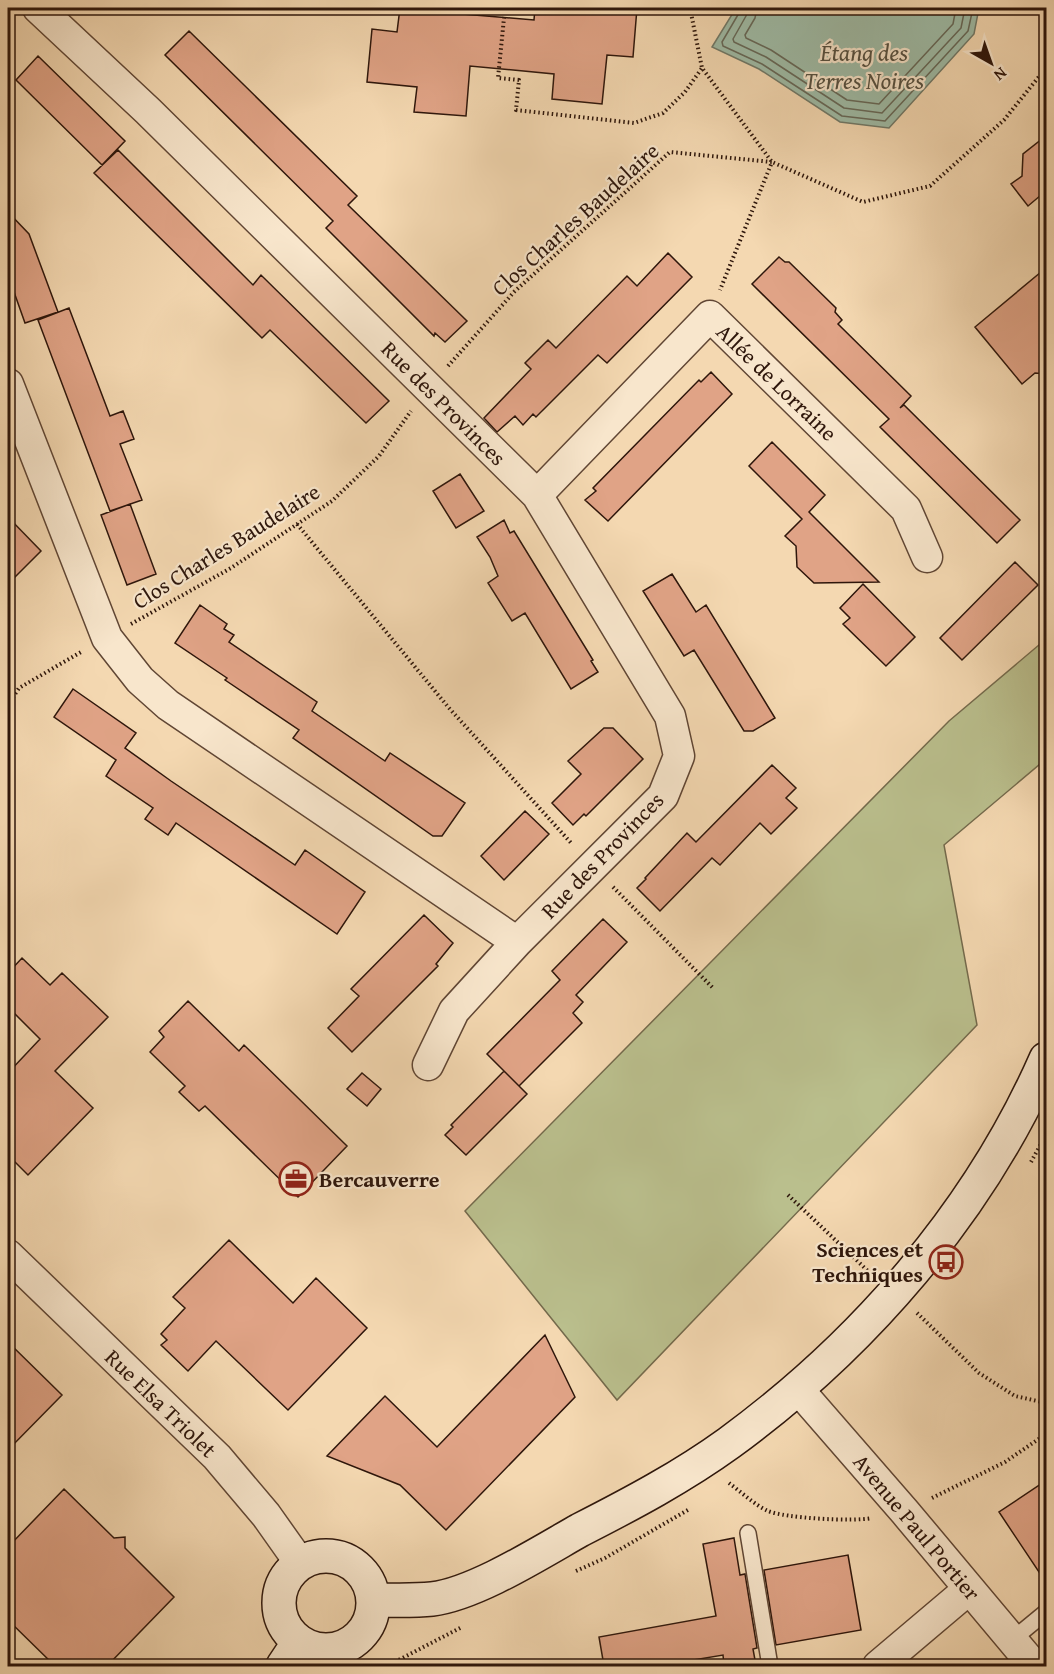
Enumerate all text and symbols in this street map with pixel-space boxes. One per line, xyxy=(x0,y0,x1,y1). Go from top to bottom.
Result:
north arrow xyxy=(961,33,1021,93)
water label: Étang des Terres Noires xyxy=(804,35,924,98)
text: N xyxy=(989,62,1012,87)
street label: Clos Charles Baudelaire xyxy=(484,135,666,303)
street label: Allée de Lorraine xyxy=(709,316,845,448)
street label: Rue des Provinces xyxy=(374,333,514,473)
street label: Clos Charles Baudelaire xyxy=(126,475,326,617)
street label: Rue des Provinces xyxy=(533,785,671,925)
office icon: Bercauverre xyxy=(278,1161,314,1197)
place label: Bercauverre xyxy=(319,1163,440,1195)
place label: Sciences et Techniques xyxy=(812,1233,924,1290)
bus stop icon: Sciences et Techniques xyxy=(928,1244,964,1280)
street label: Rue Elsa Triolet xyxy=(98,1341,224,1465)
street label: Avenue Paul Portier xyxy=(846,1447,988,1607)

